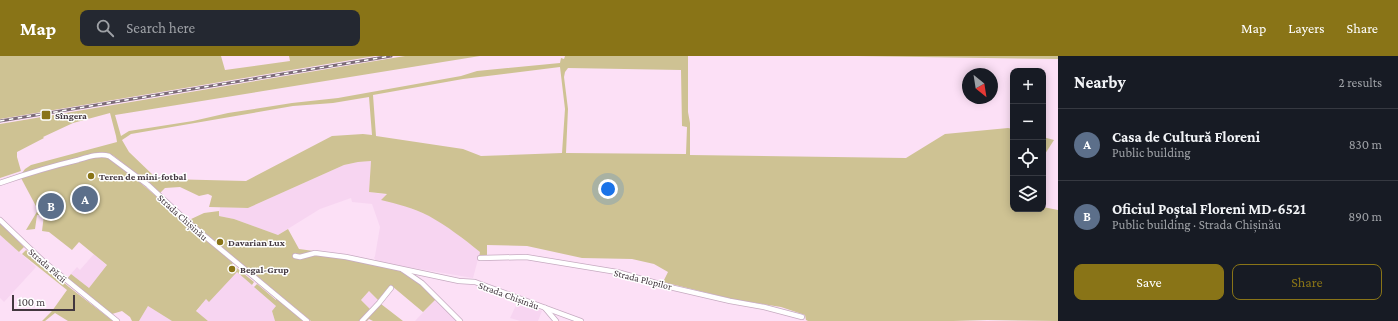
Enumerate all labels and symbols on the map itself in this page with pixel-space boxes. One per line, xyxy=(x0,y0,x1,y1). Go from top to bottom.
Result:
north arrow xyxy=(962,68,998,104)
marker: Sîngera xyxy=(40,109,52,121)
place label: Sîngera xyxy=(55,110,87,121)
marker: Teren de mini-fotbal xyxy=(86,171,96,181)
place label: Teren de mini-fotbal xyxy=(99,171,186,182)
your location xyxy=(598,179,618,199)
pin: A xyxy=(72,184,98,214)
pin: B xyxy=(38,191,64,221)
street label: Strada Chișinău xyxy=(155,192,210,244)
marker: Davarian Lux xyxy=(215,237,225,247)
place label: Davarian Lux xyxy=(228,237,286,248)
street label: Strada Păcii xyxy=(26,246,69,285)
marker: Begal-Grup xyxy=(227,264,237,274)
place label: Begal-Grup xyxy=(240,264,289,275)
street label: Strada Plopilor xyxy=(613,267,673,292)
street label: Strada Chișinău xyxy=(477,279,541,313)
scale bar xyxy=(12,293,75,312)

